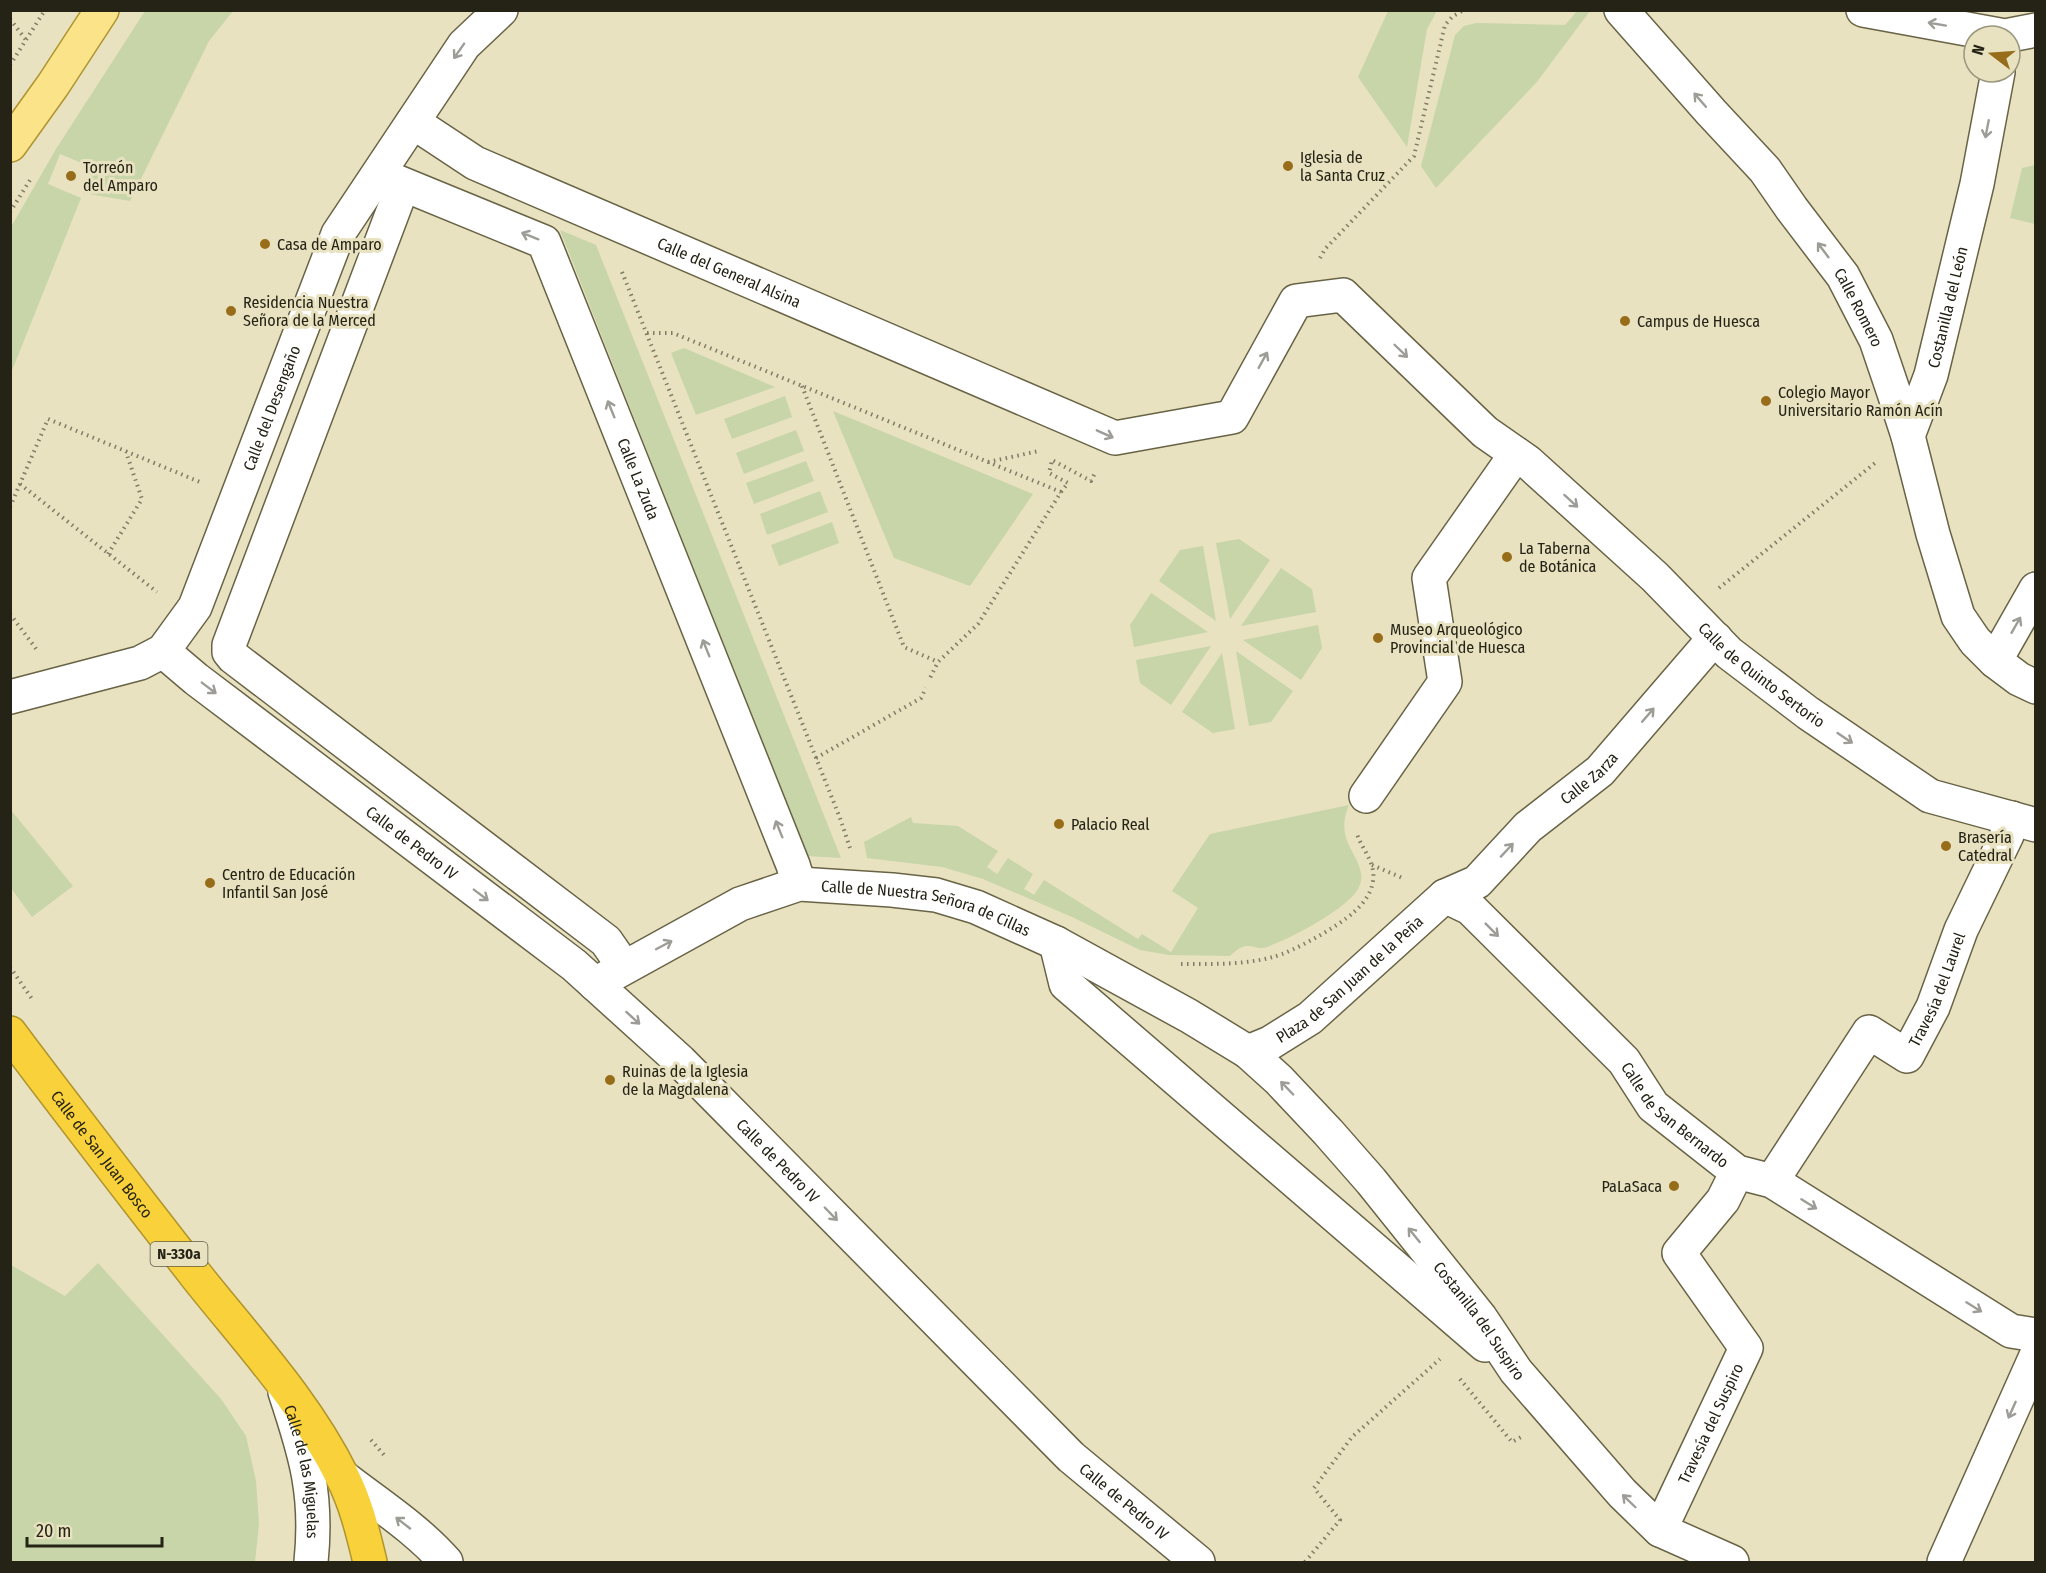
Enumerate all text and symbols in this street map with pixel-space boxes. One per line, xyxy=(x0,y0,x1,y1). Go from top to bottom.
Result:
one-way arrow xyxy=(1927,18,1947,29)
north arrow xyxy=(1962,24,2022,84)
text: N xyxy=(1968,42,1989,57)
one-way arrow xyxy=(453,43,466,59)
one-way arrow xyxy=(1693,93,1707,108)
one-way arrow xyxy=(1981,119,1992,139)
place label: Iglesia de la Santa Cruz xyxy=(1300,148,1385,185)
place label: Torreón del Amparo xyxy=(83,158,158,195)
marker: Iglesia de la Santa Cruz xyxy=(1281,159,1295,173)
marker: Torreón del Amparo xyxy=(64,169,78,183)
one-way arrow xyxy=(521,230,540,241)
street label: Calle del General Alsina xyxy=(655,233,804,311)
place label: Casa de Amparo xyxy=(277,235,382,254)
marker: Casa de Amparo xyxy=(258,237,272,251)
one-way arrow xyxy=(1817,243,1830,259)
street label: Costanilla del León xyxy=(1924,244,1971,370)
street label: Calle Romero xyxy=(1831,264,1887,349)
place label: Residencia Nuestra Señora de la Merced xyxy=(243,293,376,330)
marker: Residencia Nuestra Señora de la Merced xyxy=(224,304,238,318)
place label: Campus de Huesca xyxy=(1637,312,1760,331)
marker: Campus de Huesca xyxy=(1618,314,1632,328)
street label: Calle del Desengaño xyxy=(239,343,304,473)
one-way arrow xyxy=(1393,343,1408,358)
one-way arrow xyxy=(1258,352,1270,369)
place label: Colegio Mayor Universitario Ramón Acín xyxy=(1778,383,1943,420)
marker: Colegio Mayor Universitario Ramón Acín xyxy=(1759,394,1773,408)
one-way arrow xyxy=(605,400,616,419)
one-way arrow xyxy=(1096,429,1114,440)
street label: Calle La Zuda xyxy=(614,435,664,523)
one-way arrow xyxy=(1563,494,1578,508)
place label: La Taberna de Botánica xyxy=(1519,539,1597,576)
marker: La Taberna de Botánica xyxy=(1500,550,1514,564)
one-way arrow xyxy=(2010,617,2022,634)
street label: Calle de Quinto Sertorio xyxy=(1695,618,1829,731)
place label: Museo Arqueológico Provincial de Huesca xyxy=(1390,620,1525,657)
marker: Museo Arqueológico Provincial de Huesca xyxy=(1371,631,1385,645)
one-way arrow xyxy=(700,640,711,658)
one-way arrow xyxy=(200,682,216,695)
one-way arrow xyxy=(1641,707,1654,723)
one-way arrow xyxy=(1836,732,1853,744)
street label: Calle Zarza xyxy=(1556,748,1622,808)
street label: Calle de Pedro IV xyxy=(362,802,462,884)
place label: Palacio Real xyxy=(1071,815,1149,834)
marker: Palacio Real xyxy=(1052,817,1066,831)
one-way arrow xyxy=(773,821,784,839)
place label: Brasería Catedral xyxy=(1958,828,2012,865)
marker: Brasería Catedral xyxy=(1939,839,1953,853)
one-way arrow xyxy=(1500,842,1515,857)
place label: Centro de Educación Infantil San José xyxy=(222,865,355,902)
marker: Centro de Educación Infantil San José xyxy=(203,876,217,890)
street label: Calle de Nuestra Señora de Cillas xyxy=(821,876,1034,940)
one-way arrow xyxy=(473,889,489,901)
street label: Plaza de San Juan de la Peña xyxy=(1272,911,1427,1046)
one-way arrow xyxy=(1485,922,1500,937)
street label: Travesía del Laurel xyxy=(1904,930,1969,1050)
one-way arrow xyxy=(655,939,673,950)
one-way arrow xyxy=(625,1011,640,1025)
street label: Calle de San Bernardo xyxy=(1618,1058,1733,1172)
place label: Ruinas de la Iglesia de la Magdalena xyxy=(622,1062,748,1099)
marker: Ruinas de la Iglesia de la Magdalena xyxy=(603,1073,617,1087)
one-way arrow xyxy=(1279,1081,1294,1096)
street label: Calle de San Juan Bosco xyxy=(47,1087,157,1222)
street label: Calle de Pedro IV xyxy=(733,1115,824,1207)
place label: PaLaSaca xyxy=(1602,1177,1662,1196)
marker: PaLaSaca xyxy=(1667,1179,1681,1193)
one-way arrow xyxy=(1800,1198,1817,1210)
one-way arrow xyxy=(824,1206,838,1221)
one-way arrow xyxy=(1408,1227,1421,1243)
road number: N-330a xyxy=(150,1242,207,1266)
street label: Costanilla del Suspiro xyxy=(1430,1258,1529,1384)
one-way arrow xyxy=(1965,1302,1982,1314)
street label: Travesía del Suspiro xyxy=(1674,1360,1747,1487)
one-way arrow xyxy=(2006,1400,2017,1419)
street label: Calle de las Miguelas xyxy=(280,1402,323,1539)
street label: Calle de Pedro IV xyxy=(1076,1459,1173,1544)
one-way arrow xyxy=(1622,1493,1637,1508)
scale bar xyxy=(27,1510,162,1548)
one-way arrow xyxy=(395,1517,411,1530)
text: 20 m xyxy=(36,1520,71,1542)

